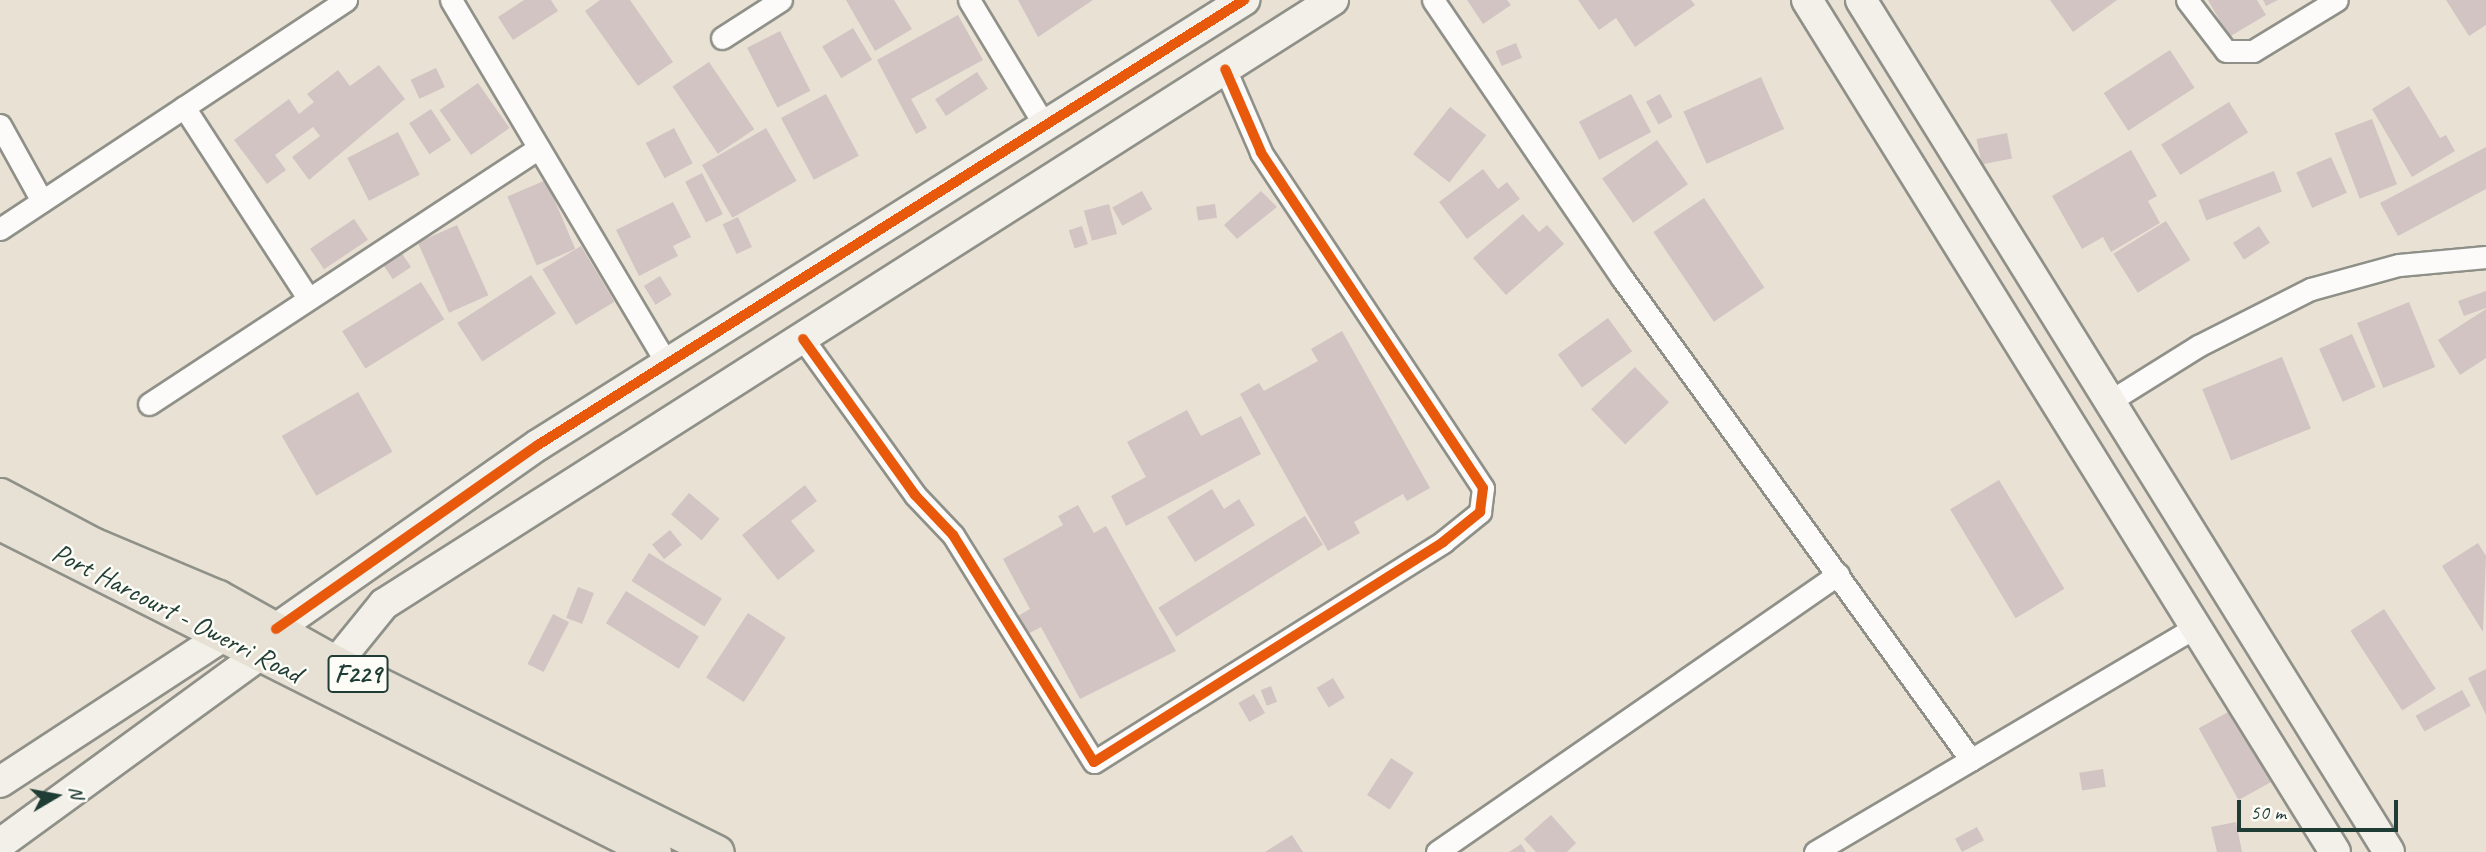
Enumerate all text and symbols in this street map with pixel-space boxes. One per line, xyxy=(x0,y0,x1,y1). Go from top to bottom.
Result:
street label: Port Harcourt - Owerri Road xyxy=(47,536,307,690)
road number: F229 xyxy=(326,652,390,696)
north arrow xyxy=(21,761,91,831)
text: N xyxy=(64,784,90,800)
scale bar xyxy=(2241,786,2402,830)
text: 50 m xyxy=(2250,799,2286,825)

